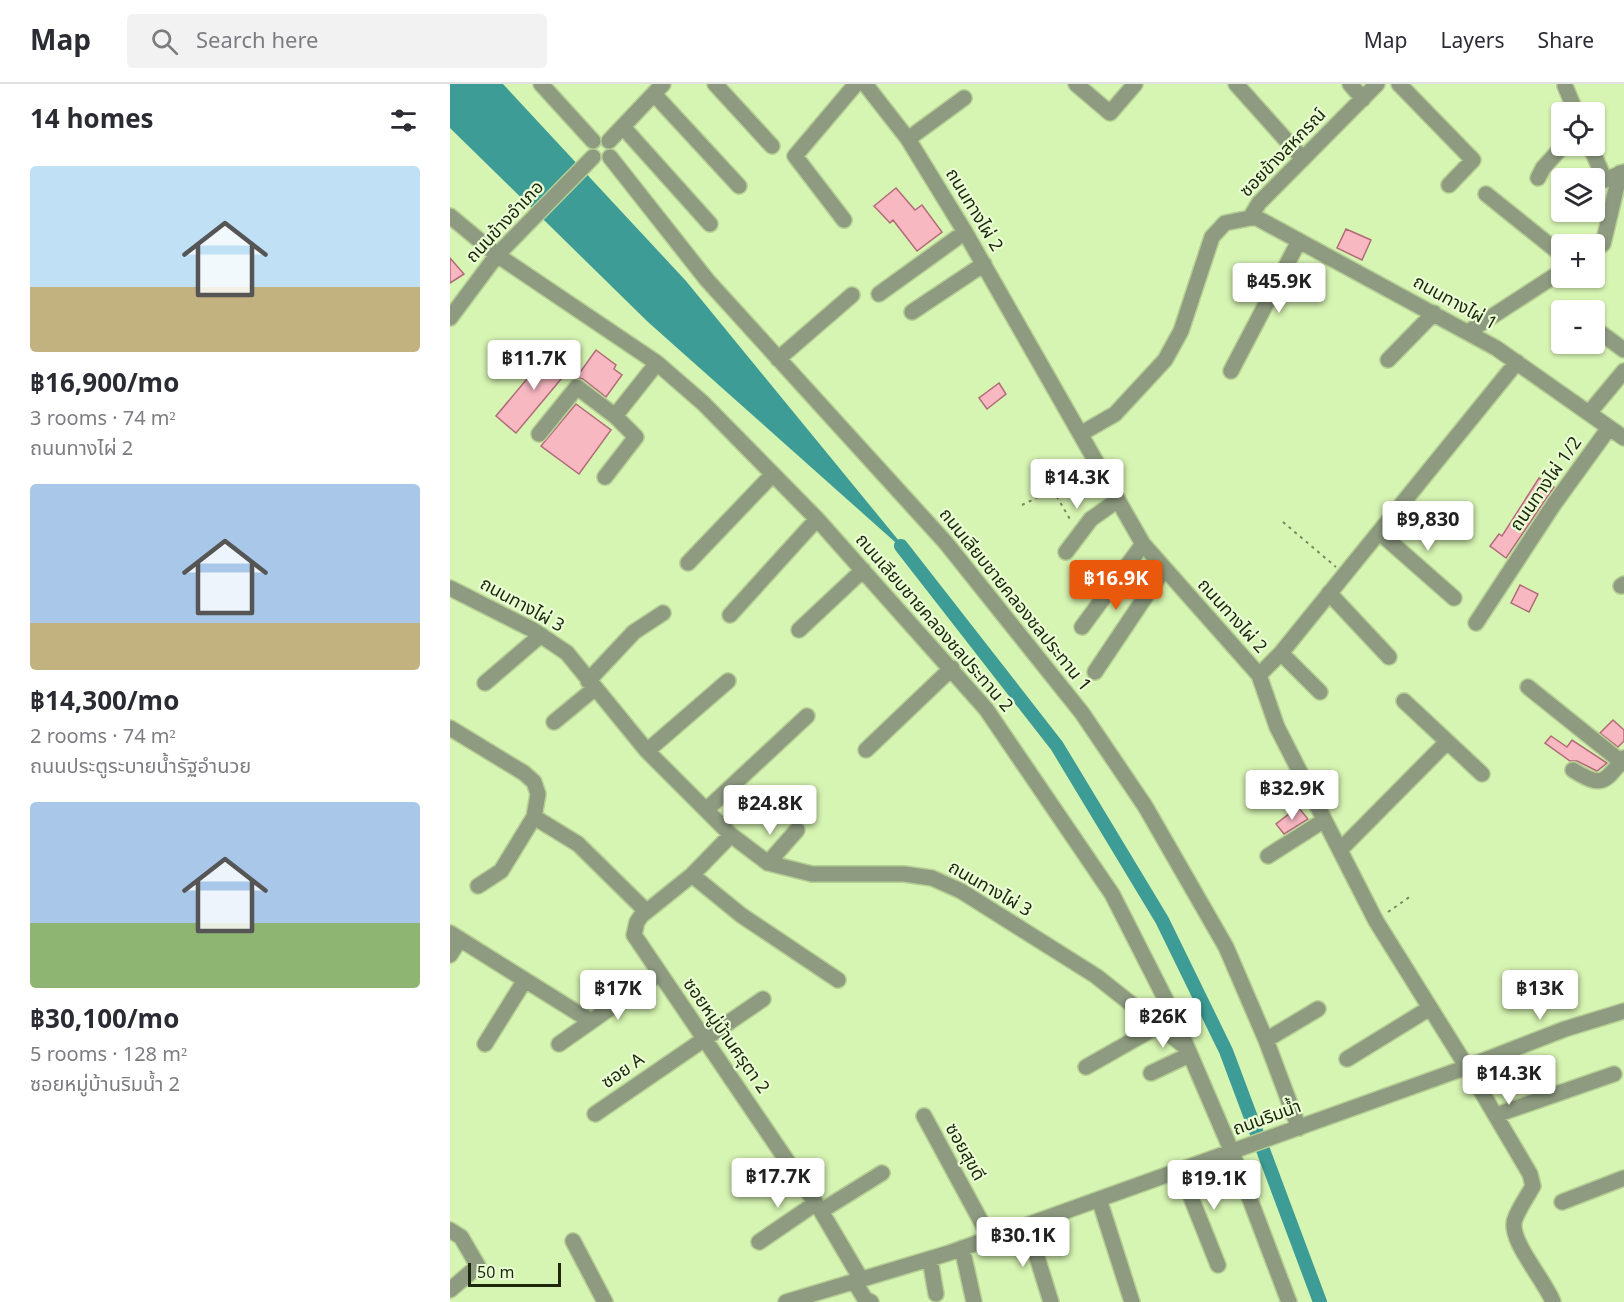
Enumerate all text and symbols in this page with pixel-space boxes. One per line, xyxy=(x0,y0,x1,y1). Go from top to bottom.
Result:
search box xyxy=(127,14,547,68)
text: Map xyxy=(30,20,91,63)
icon: search xyxy=(148,25,181,58)
text: Search here xyxy=(196,25,318,58)
text: Map xyxy=(1364,26,1408,57)
text: Layers xyxy=(1441,26,1505,57)
text: Share xyxy=(1538,26,1594,57)
text: 14 homes xyxy=(30,100,154,140)
street label: ซอยข้างสหกรณ์ xyxy=(1233,102,1333,204)
map controls xyxy=(1551,102,1605,354)
button: locate xyxy=(1551,102,1605,156)
icon: filters xyxy=(387,104,420,137)
street label: ถนนทางไผ่ 2 xyxy=(938,163,1010,257)
button: layers xyxy=(1551,168,1605,222)
street label: ถนนข้างอำเภอ xyxy=(460,175,550,269)
icon: home xyxy=(171,205,279,313)
button: + xyxy=(1551,234,1605,288)
pin: ฿45.9K xyxy=(1230,263,1328,314)
text: ฿45.9K xyxy=(1247,267,1311,297)
street label: ถนนทางไผ่ 1 xyxy=(1408,269,1502,337)
button: − xyxy=(1551,300,1605,354)
pin: ฿11.7K xyxy=(485,340,583,391)
text: ฿11.7K xyxy=(502,344,566,374)
text: ฿16,900/mo xyxy=(30,364,179,404)
text: 3 rooms · 74 m² xyxy=(30,404,176,434)
street label: ถนนทางไผ่ 1/2 xyxy=(1503,431,1589,537)
text: ถนนทางไผ่ 2 xyxy=(30,434,133,464)
pin: ฿14.3K xyxy=(1028,459,1126,510)
text: ฿14.3K xyxy=(1045,463,1109,493)
pin: ฿9,830 xyxy=(1379,501,1477,552)
street label: ถนนเลียบชายคลองชลประทาน 1 xyxy=(932,502,1098,698)
text: ฿9,830 xyxy=(1396,505,1460,535)
icon: home xyxy=(171,523,279,631)
street label: ถนนเลียบชายคลองชลประทาน 2 xyxy=(849,528,1019,718)
pin: ฿16.9K xyxy=(1067,560,1165,611)
text: ฿16.9K xyxy=(1084,564,1148,594)
street label: ถนนทางไผ่ 3 xyxy=(475,571,569,639)
street label: ถนนทางไผ่ 2 xyxy=(1191,572,1273,660)
text: ฿14,300/mo xyxy=(30,682,179,722)
text: 2 rooms · 74 m² xyxy=(30,722,176,752)
text: ถนนประตูระบายน้ำรัฐอำนวย xyxy=(30,752,251,782)
pin: ฿32.9K xyxy=(1243,770,1341,821)
text: ฿32.9K xyxy=(1260,774,1324,804)
pin: ฿24.8K xyxy=(721,785,819,836)
text: ฿24.8K xyxy=(738,789,802,819)
icon: home xyxy=(171,841,279,949)
street label: ถนนทางไผ่ 3 xyxy=(943,854,1037,924)
pin: ฿17K xyxy=(582,970,654,1021)
pin: ฿13K xyxy=(1504,970,1576,1021)
street label: ซอยหมู่บ้านศรุตา 2 xyxy=(676,973,776,1099)
text: ฿17K xyxy=(594,974,642,1004)
text: ฿13K xyxy=(1516,974,1564,1004)
pin: ฿26K xyxy=(1127,998,1199,1049)
text: ฿30,100/mo xyxy=(30,1000,179,1040)
text: ฿26K xyxy=(1139,1002,1187,1032)
text: 5 rooms · 128 m² xyxy=(30,1040,187,1070)
street label: ซอย A xyxy=(596,1046,650,1096)
pin: ฿14.3K xyxy=(1460,1055,1558,1106)
text: ฿14.3K xyxy=(1477,1059,1541,1089)
text: ซอยหมู่บ้านริมน้ำ 2 xyxy=(30,1070,180,1100)
street label: ถนนริมน้ำ xyxy=(1229,1093,1305,1143)
street label: ซอยสุขดี xyxy=(938,1118,992,1186)
pin: ฿17.7K xyxy=(729,1158,827,1209)
pin: ฿19.1K xyxy=(1165,1160,1263,1211)
text: ฿17.7K xyxy=(746,1162,810,1192)
text: ฿19.1K xyxy=(1182,1164,1246,1194)
pin: ฿30.1K xyxy=(974,1217,1072,1268)
text: ฿30.1K xyxy=(991,1221,1055,1251)
scale bar xyxy=(468,1260,561,1288)
text: 50 m xyxy=(477,1261,514,1285)

